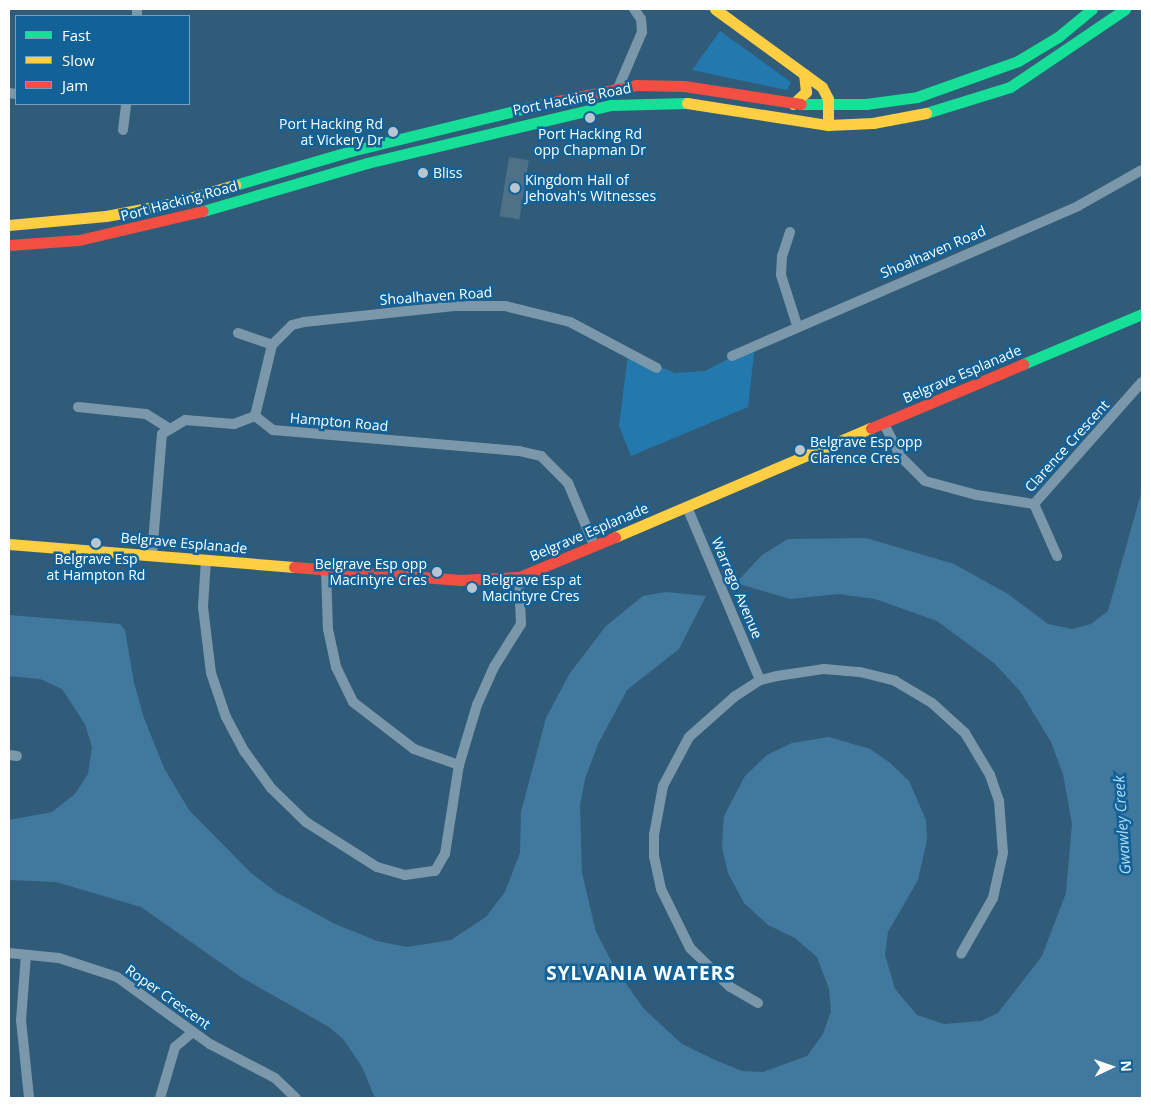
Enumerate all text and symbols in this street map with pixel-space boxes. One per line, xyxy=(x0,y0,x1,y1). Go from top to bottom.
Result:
legend xyxy=(15,15,190,105)
text: Fast xyxy=(62,25,91,45)
text: Slow xyxy=(62,50,95,70)
text: Jam xyxy=(62,75,88,95)
street label: Port Hacking Road xyxy=(511,79,633,119)
marker: Port Hacking Rd opp Chapman Dr xyxy=(584,112,596,124)
place label: Port Hacking Rd at Vickery Dr xyxy=(279,116,383,148)
marker: Port Hacking Rd at Vickery Dr xyxy=(387,126,399,138)
place label: Port Hacking Rd opp Chapman Dr xyxy=(534,126,646,158)
place label: Bliss xyxy=(433,165,462,181)
marker: Bliss xyxy=(417,167,429,179)
place label: Kingdom Hall of Jehovah's Witnesses xyxy=(525,172,656,204)
street label: Port Hacking Road xyxy=(119,177,239,225)
marker: Kingdom Hall of Jehovah's Witnesses xyxy=(509,182,521,194)
street label: Shoalhaven Road xyxy=(878,222,988,282)
street label: Shoalhaven Road xyxy=(379,284,493,308)
street label: Belgrave Esplanade xyxy=(900,341,1024,407)
street label: Clarence Crescent xyxy=(1021,397,1113,495)
street label: Hampton Road xyxy=(289,409,389,435)
place label: Belgrave Esp opp Clarence Cres xyxy=(810,434,922,467)
marker: Belgrave Esp opp Clarence Cres xyxy=(794,444,806,456)
street label: Belgrave Esplanade xyxy=(527,499,651,565)
street label: Belgrave Esplanade xyxy=(120,529,248,557)
street label: Warrego Avenue xyxy=(708,535,766,641)
marker: Belgrave Esp at Hampton Rd xyxy=(90,537,102,549)
place label: Belgrave Esp at Hampton Rd xyxy=(47,551,145,584)
place label: Belgrave Esp opp Macintyre Cres xyxy=(315,556,427,588)
marker: Belgrave Esp opp Macintyre Cres xyxy=(431,566,443,578)
place label: Belgrave Esp at Macintyre Cres xyxy=(482,572,581,604)
marker: Belgrave Esp at Macintyre Cres xyxy=(466,582,478,594)
water label: Gwawley Creek xyxy=(1110,775,1134,875)
street label: Roper Crescent xyxy=(122,961,214,1033)
district label: SYLVANIA WATERS xyxy=(544,963,738,985)
north arrow xyxy=(1086,1042,1136,1092)
text: N xyxy=(1117,1060,1136,1072)

